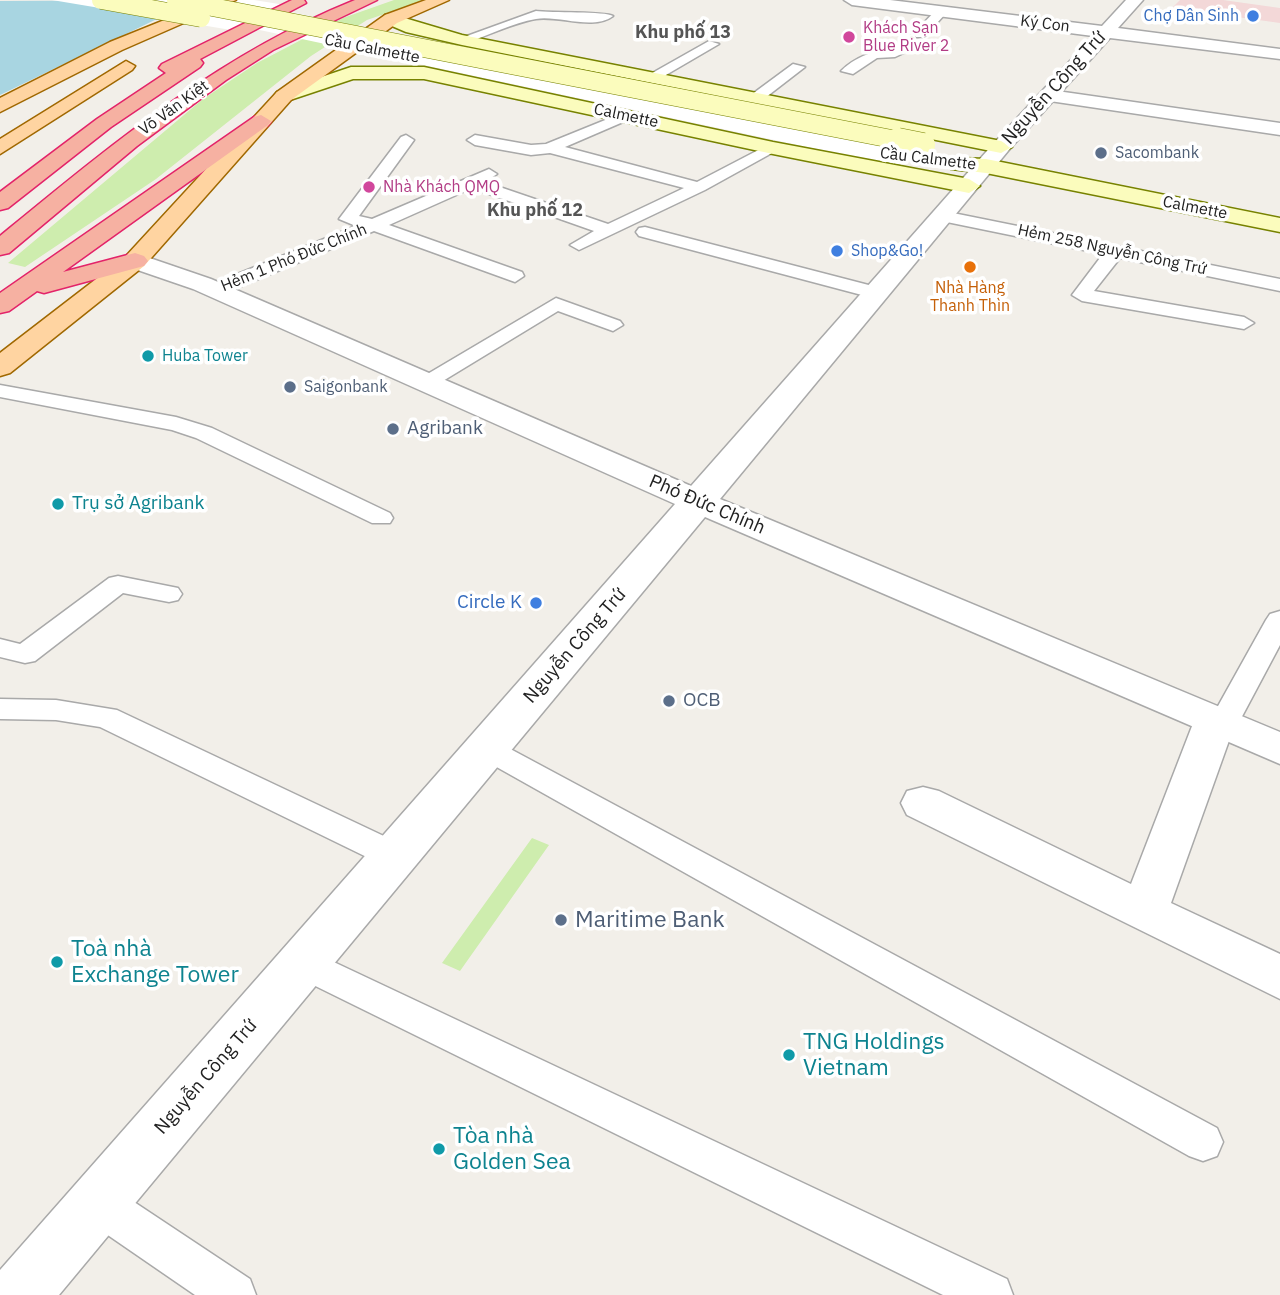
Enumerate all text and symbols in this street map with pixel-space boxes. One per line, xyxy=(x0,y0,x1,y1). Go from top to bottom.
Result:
place label: Chợ Dân Sinh xyxy=(1144,6,1239,26)
marker: Chợ Dân Sinh xyxy=(1245,8,1261,24)
street label: Ký Con xyxy=(1019,11,1071,37)
place label: Khách Sạn Blue River 2 xyxy=(863,18,949,56)
district label: Khu phố 13 xyxy=(635,22,731,44)
street label: Nguyễn Công Trứ xyxy=(997,27,1111,149)
marker: Khách Sạn Blue River 2 xyxy=(841,29,857,45)
street label: Cầu Calmette xyxy=(323,30,421,68)
street label: Võ Văn Kiệt xyxy=(136,76,212,140)
street label: Calmette xyxy=(592,100,660,132)
place label: Sacombank xyxy=(1115,143,1199,163)
street label: Cầu Calmette xyxy=(879,144,977,174)
marker: Sacombank xyxy=(1093,145,1109,161)
place label: Nhà Khách QMQ xyxy=(383,177,500,197)
marker: Nhà Khách QMQ xyxy=(361,179,377,195)
street label: Calmette xyxy=(1161,192,1229,224)
district label: Khu phố 12 xyxy=(487,200,583,222)
street label: Hẻm 1 Phó Ðức Chính xyxy=(218,220,370,296)
street label: Hẻm 258 Nguyễn Công Trứ xyxy=(1016,221,1208,279)
place label: Shop&Go! xyxy=(851,241,923,261)
marker: Shop&Go! xyxy=(829,243,845,259)
marker: Nhà Hàng Thanh Thìn xyxy=(962,259,978,275)
place label: Nhà Hàng Thanh Thìn xyxy=(930,278,1010,316)
place label: Huba Tower xyxy=(162,346,248,366)
marker: Huba Tower xyxy=(140,348,156,364)
place label: Saigonbank xyxy=(304,377,388,397)
marker: Saigonbank xyxy=(282,379,298,395)
place label: Agribank xyxy=(407,418,483,440)
marker: Agribank xyxy=(385,421,401,437)
street label: Phó Đức Chính xyxy=(645,470,769,540)
place label: Trụ sở Agribank xyxy=(72,493,205,515)
marker: Trụ sở Agribank xyxy=(50,496,66,512)
street label: Nguyễn Công Trứ xyxy=(519,584,631,708)
place label: Circle K xyxy=(457,592,522,614)
marker: Circle K xyxy=(528,595,544,611)
place label: OCB xyxy=(683,690,721,712)
marker: OCB xyxy=(661,693,677,709)
place label: Maritime Bank xyxy=(575,906,725,934)
marker: Maritime Bank xyxy=(553,912,569,928)
place label: Toà nhà Exchange Tower xyxy=(71,935,239,989)
marker: Toà nhà Exchange Tower xyxy=(49,954,65,970)
street label: Nguyễn Công Trứ xyxy=(150,1015,262,1139)
place label: TNG Holdings Vietnam xyxy=(803,1028,945,1082)
marker: TNG Holdings Vietnam xyxy=(781,1047,797,1063)
place label: Tòa nhà Golden Sea xyxy=(453,1122,571,1176)
marker: Tòa nhà Golden Sea xyxy=(431,1141,447,1157)

